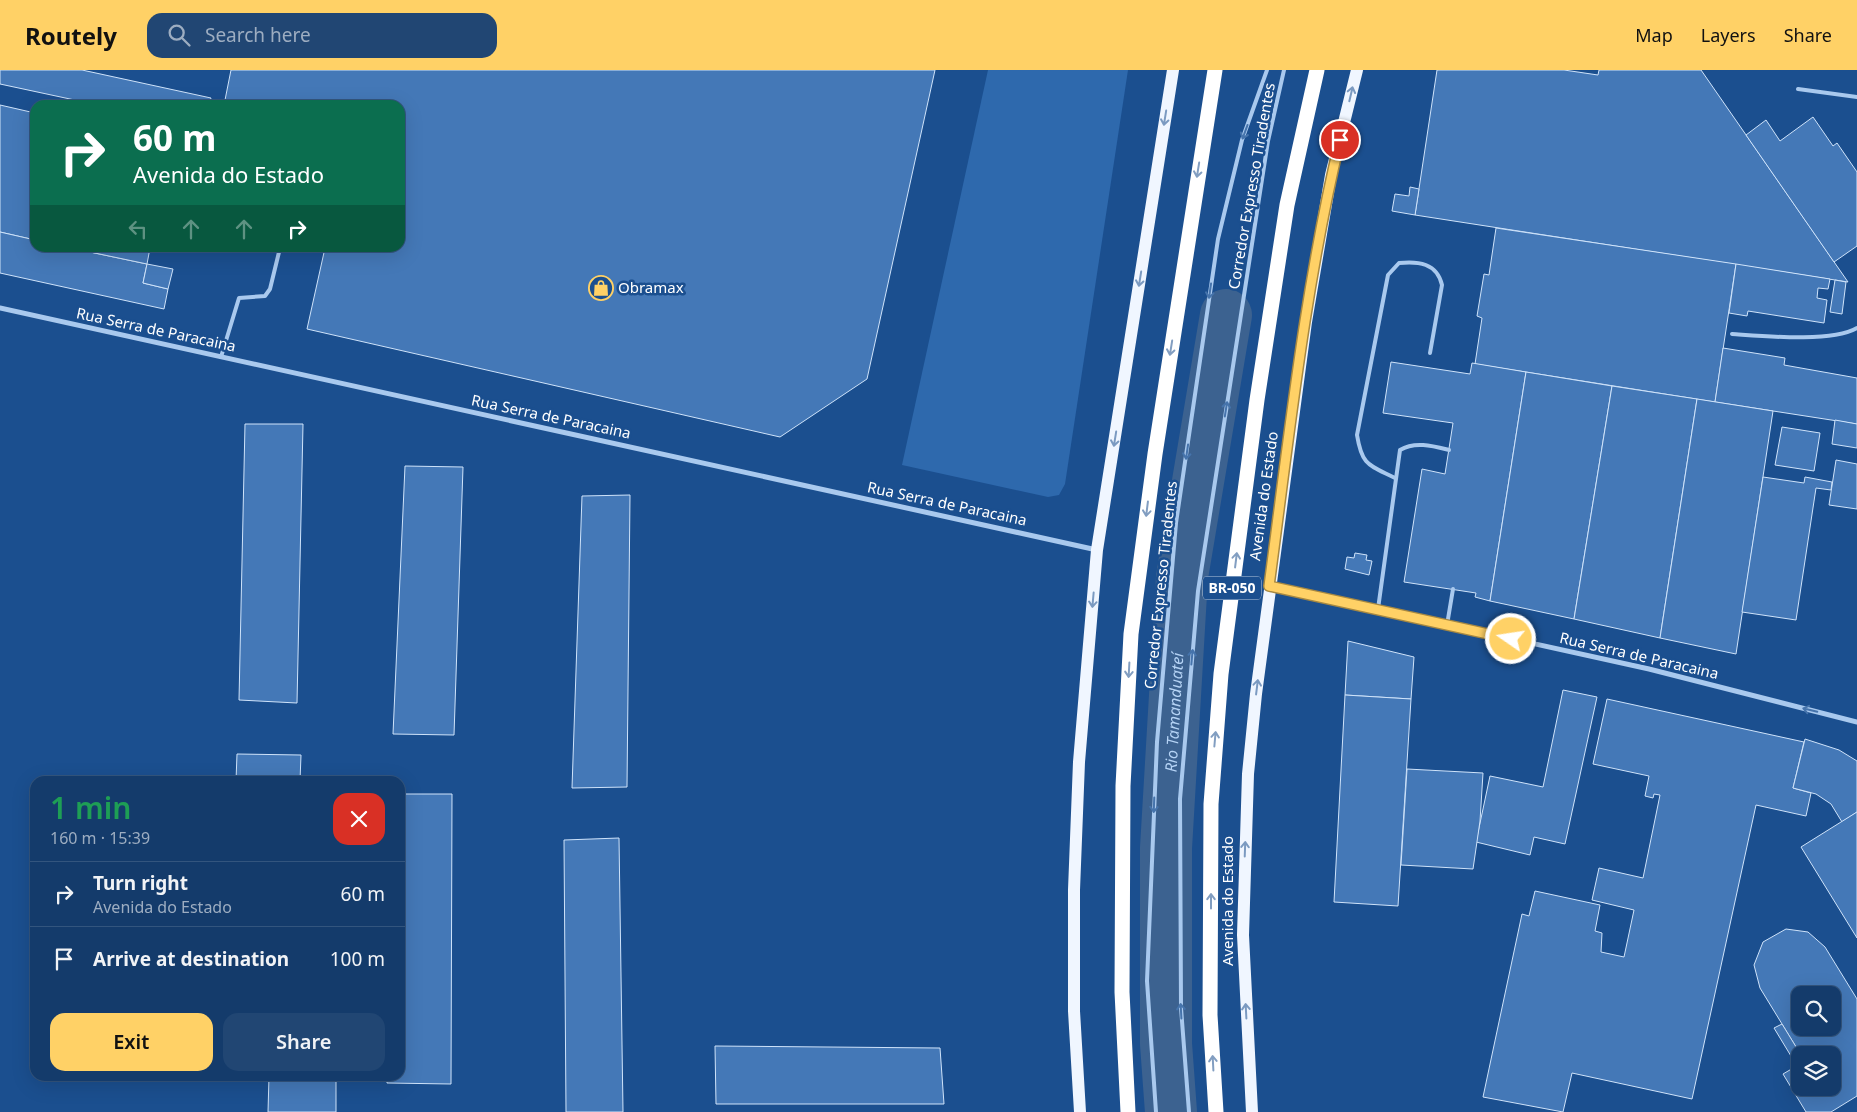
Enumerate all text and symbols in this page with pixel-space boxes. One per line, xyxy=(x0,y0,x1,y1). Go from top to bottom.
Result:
search box xyxy=(147,13,497,58)
text: Routely xyxy=(25,19,117,52)
icon: search xyxy=(165,21,193,49)
text: Search here xyxy=(205,22,311,48)
text: Map xyxy=(1635,23,1673,47)
text: Layers xyxy=(1701,23,1756,47)
text: Share xyxy=(1784,23,1832,47)
street label: Corredor Expresso Tiradentes xyxy=(1223,81,1279,291)
one-way arrow xyxy=(1347,86,1356,102)
one-way arrow xyxy=(1160,110,1170,126)
text: 60 m xyxy=(133,114,216,161)
pin xyxy=(1319,119,1361,161)
icon: right xyxy=(50,120,115,185)
one-way arrow xyxy=(1240,124,1249,140)
icon: arrive xyxy=(1326,126,1354,154)
text: Avenida do Estado xyxy=(133,159,324,189)
one-way arrow xyxy=(1193,162,1203,178)
icon: left xyxy=(124,215,152,243)
icon: ahead xyxy=(177,215,205,243)
icon: ahead xyxy=(230,215,258,243)
icon: right xyxy=(283,215,311,243)
one-way arrow xyxy=(1135,270,1145,286)
shop icon: Obramax xyxy=(588,275,614,301)
place label: Obramax xyxy=(618,277,684,297)
one-way arrow xyxy=(1205,283,1215,299)
street label: Rua Serra de Paracaina xyxy=(75,302,238,356)
one-way arrow xyxy=(1166,339,1176,355)
street label: Rua Serra de Paracaina xyxy=(470,389,633,443)
one-way arrow xyxy=(1222,401,1232,417)
street label: Avenida do Estado xyxy=(1244,430,1282,562)
one-way arrow xyxy=(1110,431,1120,447)
one-way arrow xyxy=(1181,443,1191,459)
street label: Rua Serra de Paracaina xyxy=(866,476,1029,530)
street label: Corredor Expresso Tiradentes xyxy=(1139,480,1181,690)
one-way arrow xyxy=(1142,500,1152,516)
one-way arrow xyxy=(1231,552,1241,568)
road number: BR-050 xyxy=(1203,576,1261,600)
one-way arrow xyxy=(1088,592,1098,608)
position arrow xyxy=(1484,612,1536,664)
street label: Rua Serra de Paracaina xyxy=(1558,627,1721,683)
one-way arrow xyxy=(1188,649,1197,665)
water label: Rio Tamanduateí xyxy=(1159,650,1189,773)
one-way arrow xyxy=(1125,662,1134,678)
one-way arrow xyxy=(1252,679,1262,695)
one-way arrow xyxy=(1802,705,1818,714)
one-way arrow xyxy=(1211,731,1220,747)
text: 1 min xyxy=(50,787,131,828)
button: close xyxy=(333,793,385,845)
one-way arrow xyxy=(1150,797,1159,813)
text: 160 m · 15:39 xyxy=(50,827,150,849)
street label: Avenida do Estado xyxy=(1217,836,1237,966)
one-way arrow xyxy=(1240,841,1250,857)
text: Turn right xyxy=(93,870,188,896)
icon: right xyxy=(50,880,78,908)
text: 60 m xyxy=(341,881,385,907)
one-way arrow xyxy=(1206,893,1216,910)
text: Avenida do Estado xyxy=(93,896,232,918)
icon: arrive xyxy=(50,945,78,973)
text: Arrive at destination xyxy=(93,946,289,972)
text: 100 m xyxy=(330,946,385,972)
map controls xyxy=(1791,986,1841,1096)
button: search xyxy=(1791,986,1841,1036)
one-way arrow xyxy=(1177,1003,1186,1019)
one-way arrow xyxy=(1242,1003,1251,1019)
button: Exit xyxy=(50,1013,213,1071)
button: Share xyxy=(223,1013,385,1071)
button: layers xyxy=(1791,1046,1841,1096)
one-way arrow xyxy=(1208,1056,1217,1072)

